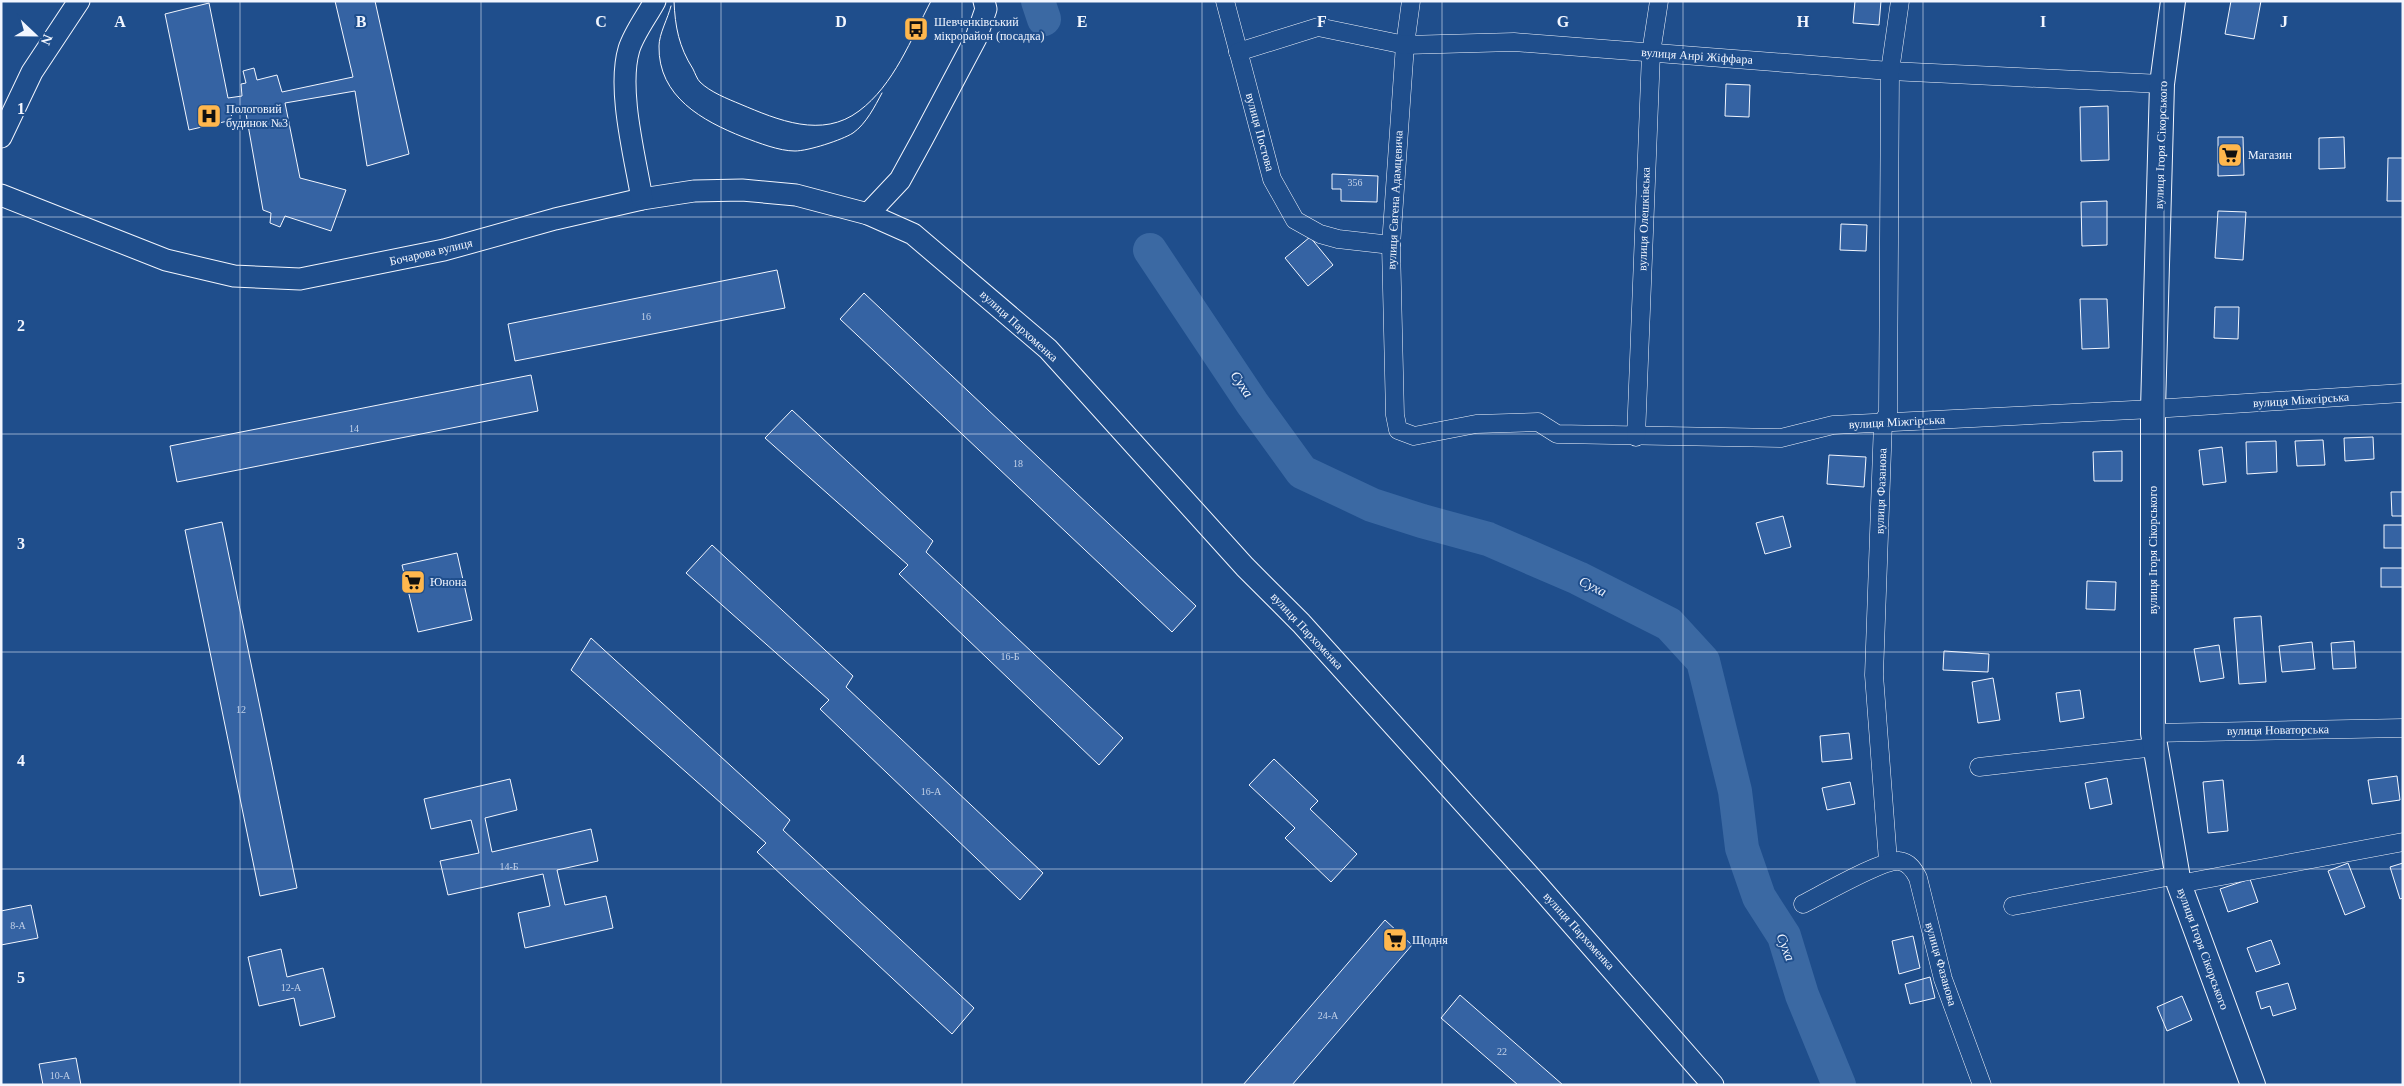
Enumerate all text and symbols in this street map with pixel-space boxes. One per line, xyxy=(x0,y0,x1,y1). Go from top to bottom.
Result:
north arrow xyxy=(10,10,60,60)
text: A xyxy=(114,13,126,30)
text: B xyxy=(356,13,367,30)
text: C xyxy=(595,13,607,30)
text: D xyxy=(835,13,847,30)
text: E xyxy=(1077,13,1087,30)
text: F xyxy=(1317,13,1327,30)
text: G xyxy=(1557,13,1570,30)
text: H xyxy=(1797,13,1810,30)
text: I xyxy=(2040,13,2046,30)
text: J xyxy=(2280,13,2288,30)
place label: Шевченківський мікрорайон (посадка) xyxy=(934,15,1045,43)
bus stop icon: Шевченківський мікрорайон (посадка) xyxy=(903,16,929,42)
text: N xyxy=(38,32,55,47)
street label: вулиця Анрі Жіффара xyxy=(1641,45,1754,67)
street label: вулиця Ігоря Сікорського xyxy=(2152,81,2170,209)
street label: вулиця Постова xyxy=(1243,91,1277,173)
text: 1 xyxy=(17,100,25,117)
place label: Пологовий будинок №3 xyxy=(226,102,288,130)
hospital icon: Пологовий будинок №3 xyxy=(196,103,222,129)
street label: вулиця Євгена Адамцевича xyxy=(1384,129,1406,270)
supermarket icon: Магазин xyxy=(2217,142,2243,168)
place label: Магазин xyxy=(2248,148,2292,162)
street label: вулиця Олешківська xyxy=(1635,166,1653,271)
house number: 356 xyxy=(1348,177,1363,188)
street label: Бочарова вулиця xyxy=(388,236,474,268)
street label: вулиця Пархоменка xyxy=(977,287,1061,365)
house number: 16 xyxy=(641,311,651,322)
text: 2 xyxy=(17,317,25,334)
water label: Суха xyxy=(1227,368,1256,400)
street label: вулиця Міжгірська xyxy=(2252,390,2350,410)
street label: вулиця Міжгірська xyxy=(1848,412,1946,432)
house number: 14 xyxy=(349,423,359,434)
street label: вулиця Фазанова xyxy=(1872,447,1890,534)
house number: 18 xyxy=(1013,458,1023,469)
street label: вулиця Ігоря Сікорського xyxy=(2146,486,2160,614)
text: 3 xyxy=(17,535,25,552)
supermarket icon: Юнона xyxy=(400,569,426,595)
water label: Суха xyxy=(1577,573,1609,599)
place label: Юнона xyxy=(430,575,467,589)
street label: вулиця Пархоменка xyxy=(1268,590,1347,673)
house number: 16-Б xyxy=(1000,651,1020,662)
house number: 12 xyxy=(236,704,246,715)
street label: вулиця Новаторська xyxy=(2227,722,2330,738)
text: 4 xyxy=(17,752,25,769)
house number: 16-А xyxy=(921,786,942,797)
house number: 14-Б xyxy=(499,861,519,872)
street label: вулиця Ігоря Сікорського xyxy=(2174,886,2232,1012)
street label: вулиця Пархоменка xyxy=(1540,889,1618,973)
house number: 8-А xyxy=(10,920,27,931)
street label: вулиця Фазанова xyxy=(1922,921,1960,1008)
supermarket icon: Щодня xyxy=(1382,927,1408,953)
water label: Суха xyxy=(1773,931,1798,963)
place label: Щодня xyxy=(1412,933,1448,947)
text: 5 xyxy=(17,969,25,986)
house number: 12-А xyxy=(281,982,302,993)
house number: 24-А xyxy=(1318,1010,1339,1021)
house number: 22 xyxy=(1497,1046,1507,1057)
house number: 10-А xyxy=(50,1070,71,1081)

